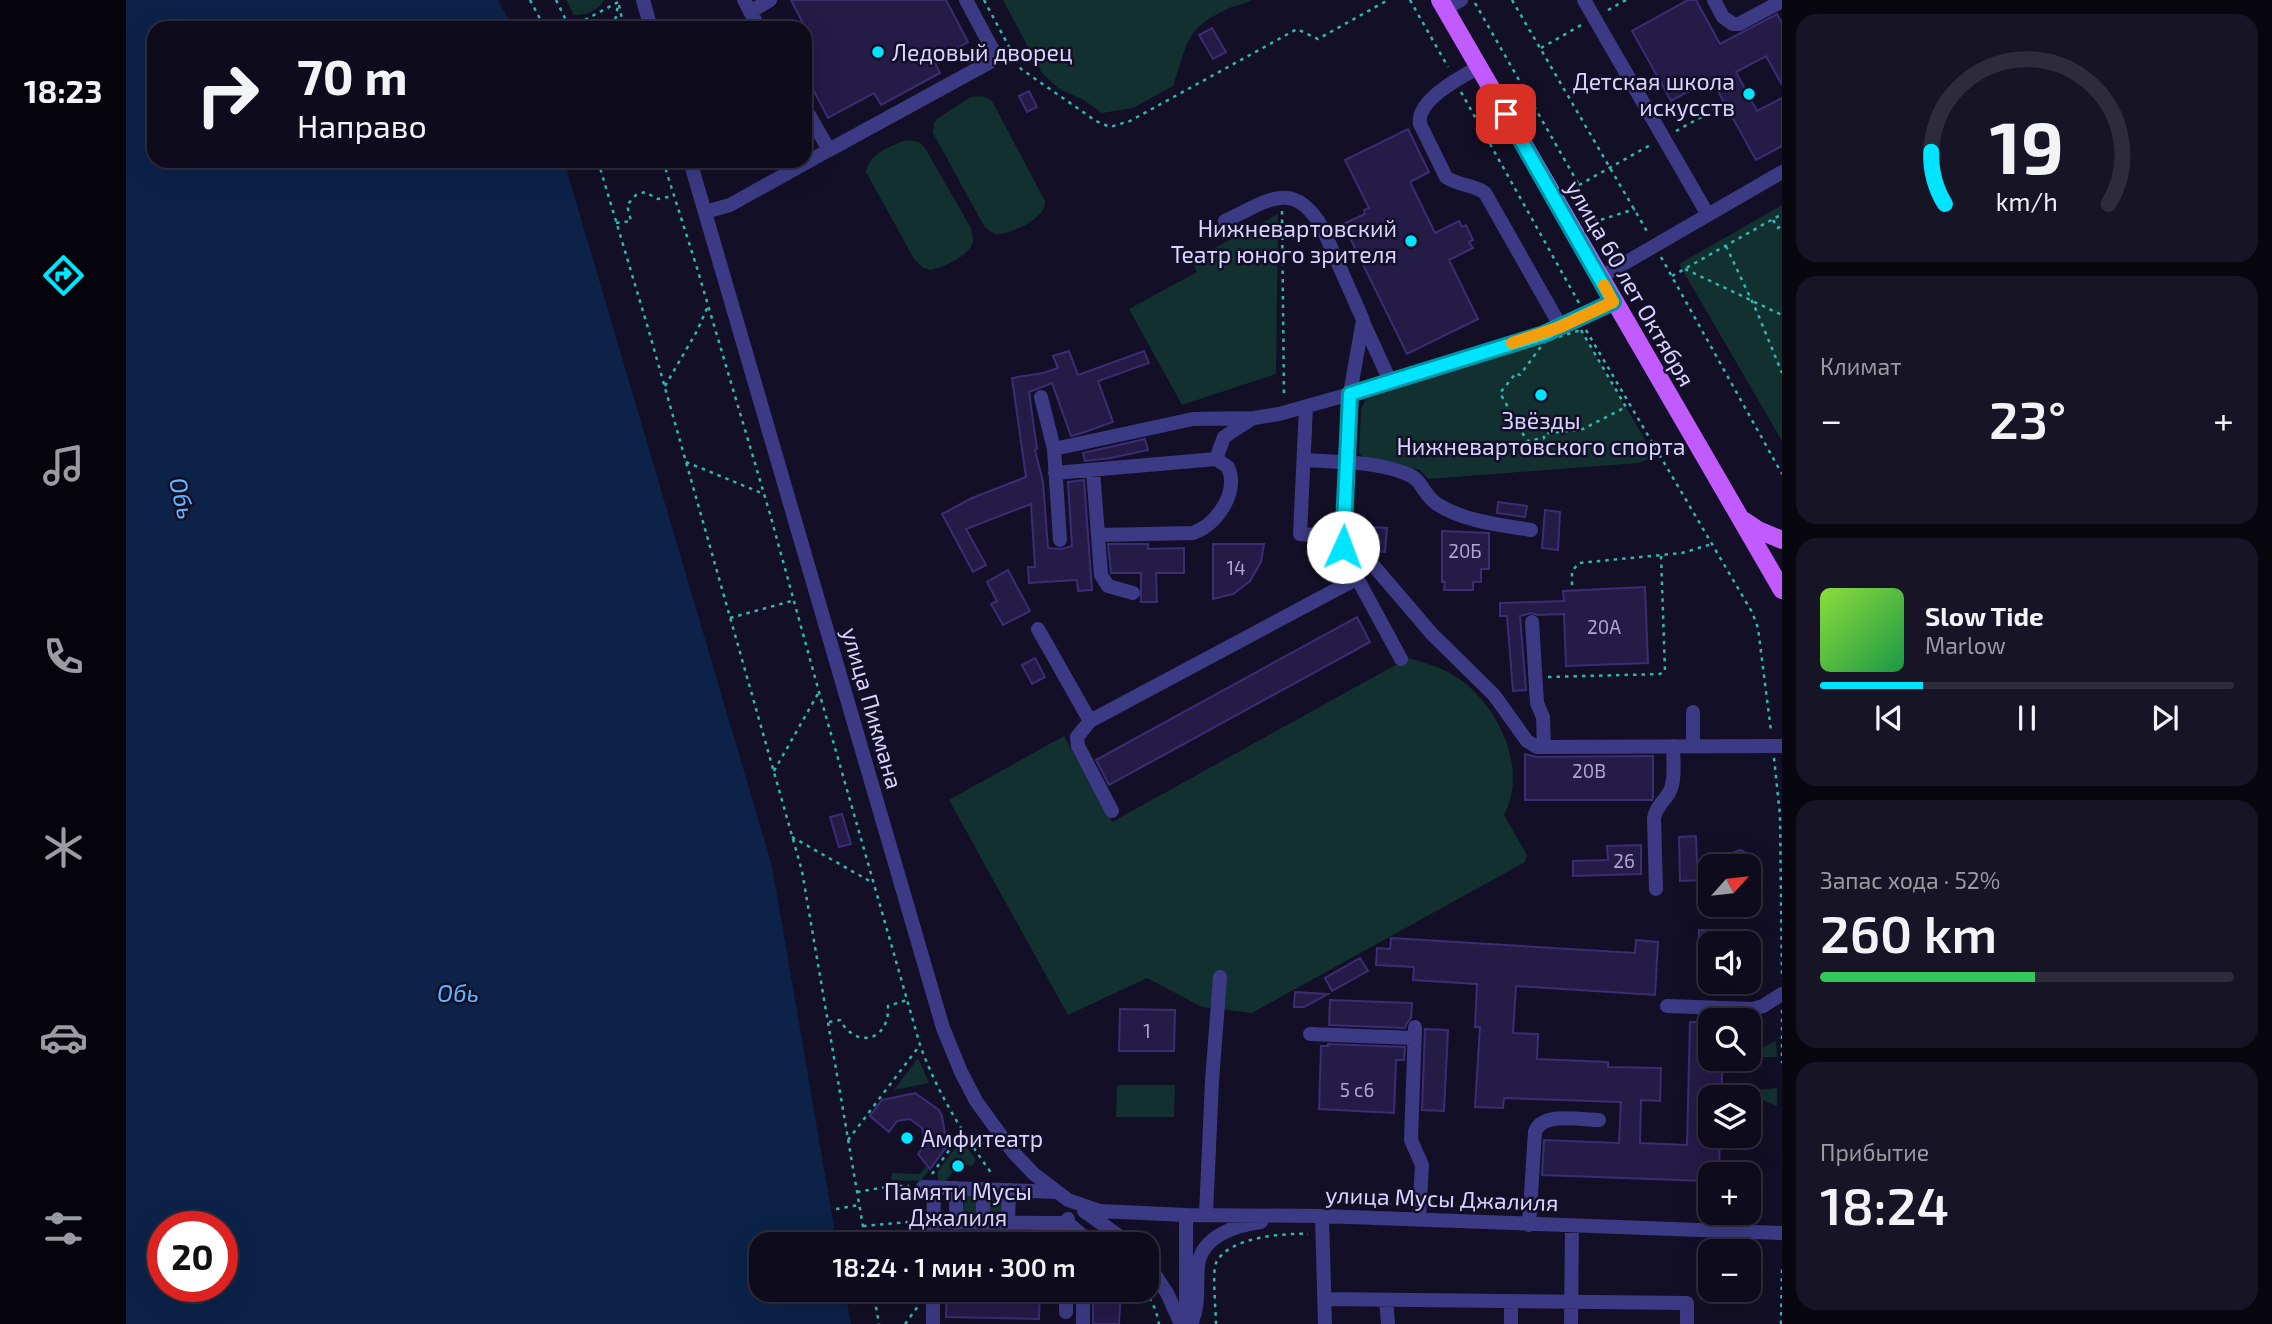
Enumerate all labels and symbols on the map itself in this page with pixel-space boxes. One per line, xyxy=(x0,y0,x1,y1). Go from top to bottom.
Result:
place label: Ледовый дворец xyxy=(892,38,1073,66)
marker: Ледовый дворец xyxy=(870,44,886,60)
place label: Детская школа искусств xyxy=(1573,67,1735,122)
pin xyxy=(1476,84,1536,144)
marker: Детская школа искусств xyxy=(1741,86,1757,102)
street label: улица 60 лет Октября xyxy=(1560,175,1701,392)
place label: Нижневартовский Театр юного зрителя xyxy=(1171,214,1397,268)
marker: Нижневартовский Театр юного зрителя xyxy=(1403,233,1419,249)
marker: Звёзды Нижневартовского спорта xyxy=(1533,387,1549,403)
place label: Звёзды Нижневартовского спорта xyxy=(1396,406,1686,460)
water label: Обь xyxy=(164,474,202,522)
position arrow xyxy=(1306,510,1380,584)
house number: 20Б xyxy=(1448,539,1482,562)
house number: 14 xyxy=(1226,556,1246,579)
house number: 20А xyxy=(1587,615,1621,638)
street label: улица Пикмана xyxy=(836,624,909,792)
house number: 20В xyxy=(1572,759,1606,782)
house number: 26 xyxy=(1613,849,1635,872)
north arrow xyxy=(1698,854,1760,917)
water label: Обь xyxy=(437,978,479,1007)
house number: 1 xyxy=(1143,1019,1151,1042)
house number: 5 с6 xyxy=(1340,1078,1374,1101)
place label: Амфитеатр xyxy=(921,1124,1043,1152)
marker: Амфитеатр xyxy=(899,1130,915,1146)
marker: Памяти Мусы Джалиля xyxy=(950,1158,966,1174)
place label: Памяти Мусы Джалиля xyxy=(884,1177,1032,1231)
street label: улица Мусы Джалиля xyxy=(1325,1180,1559,1217)
speed limit sign: 20 xyxy=(147,1211,238,1302)

